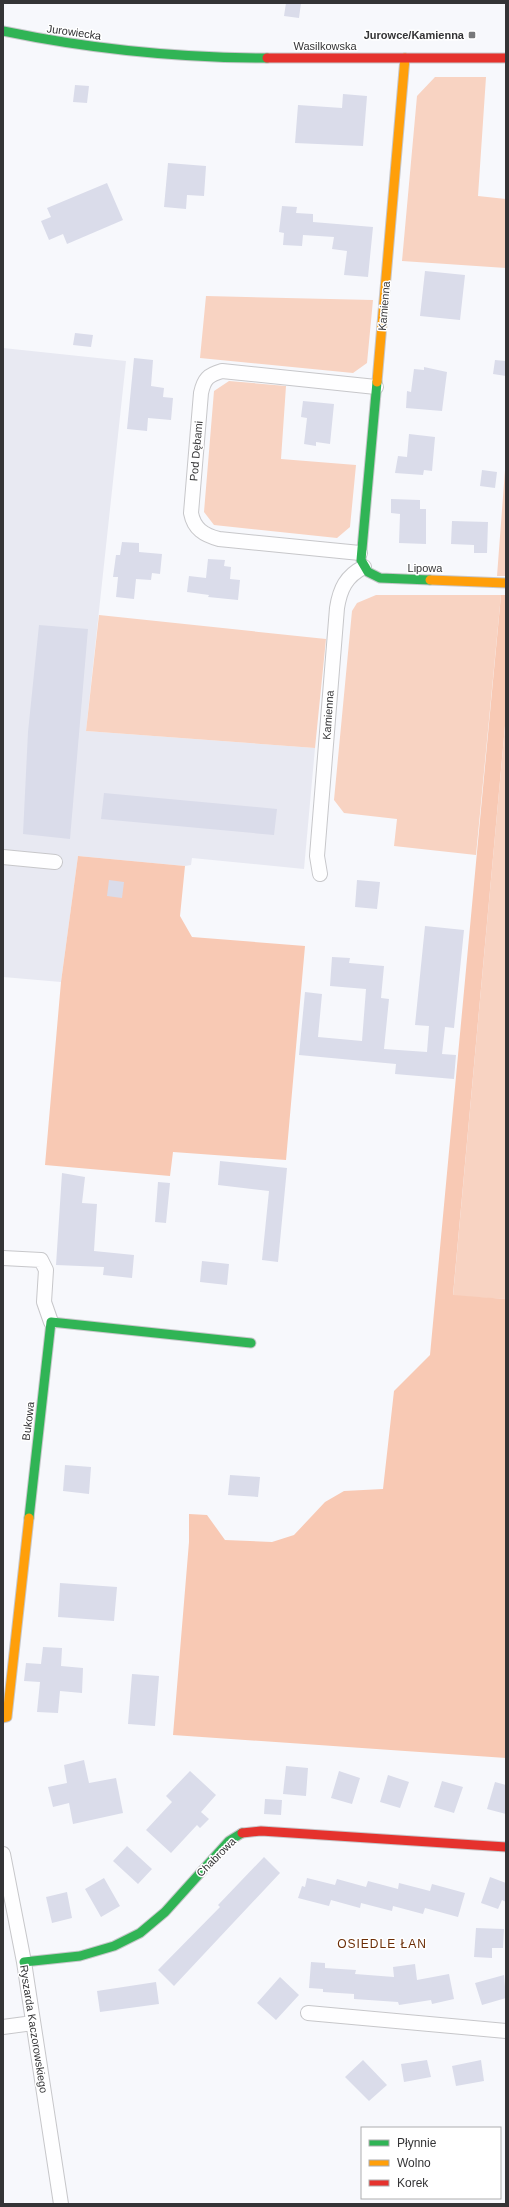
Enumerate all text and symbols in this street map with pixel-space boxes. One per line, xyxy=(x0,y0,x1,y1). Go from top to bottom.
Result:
street label: Jurowiecka xyxy=(46,22,103,42)
place label: Jurowce/Kamienna xyxy=(364,29,465,41)
marker: Jurowce/Kamienna xyxy=(467,30,477,40)
street label: Wasilkowska xyxy=(293,40,357,52)
street label: Kamienna xyxy=(376,280,392,331)
street label: Pod Dębami xyxy=(187,420,205,482)
street label: Lipowa xyxy=(408,562,443,574)
street label: Kamienna xyxy=(320,689,336,740)
street label: Bukowa xyxy=(20,1400,36,1441)
street label: Chabrowa xyxy=(194,1834,239,1879)
district label: OSIEDLE ŁAN xyxy=(337,1937,427,1951)
street label: Ryszarda Kaczorowskiego xyxy=(18,1964,50,2094)
legend xyxy=(361,2127,501,2199)
text: Płynnie xyxy=(397,2136,437,2150)
text: Wolno xyxy=(397,2156,431,2170)
text: Korek xyxy=(397,2176,429,2190)

